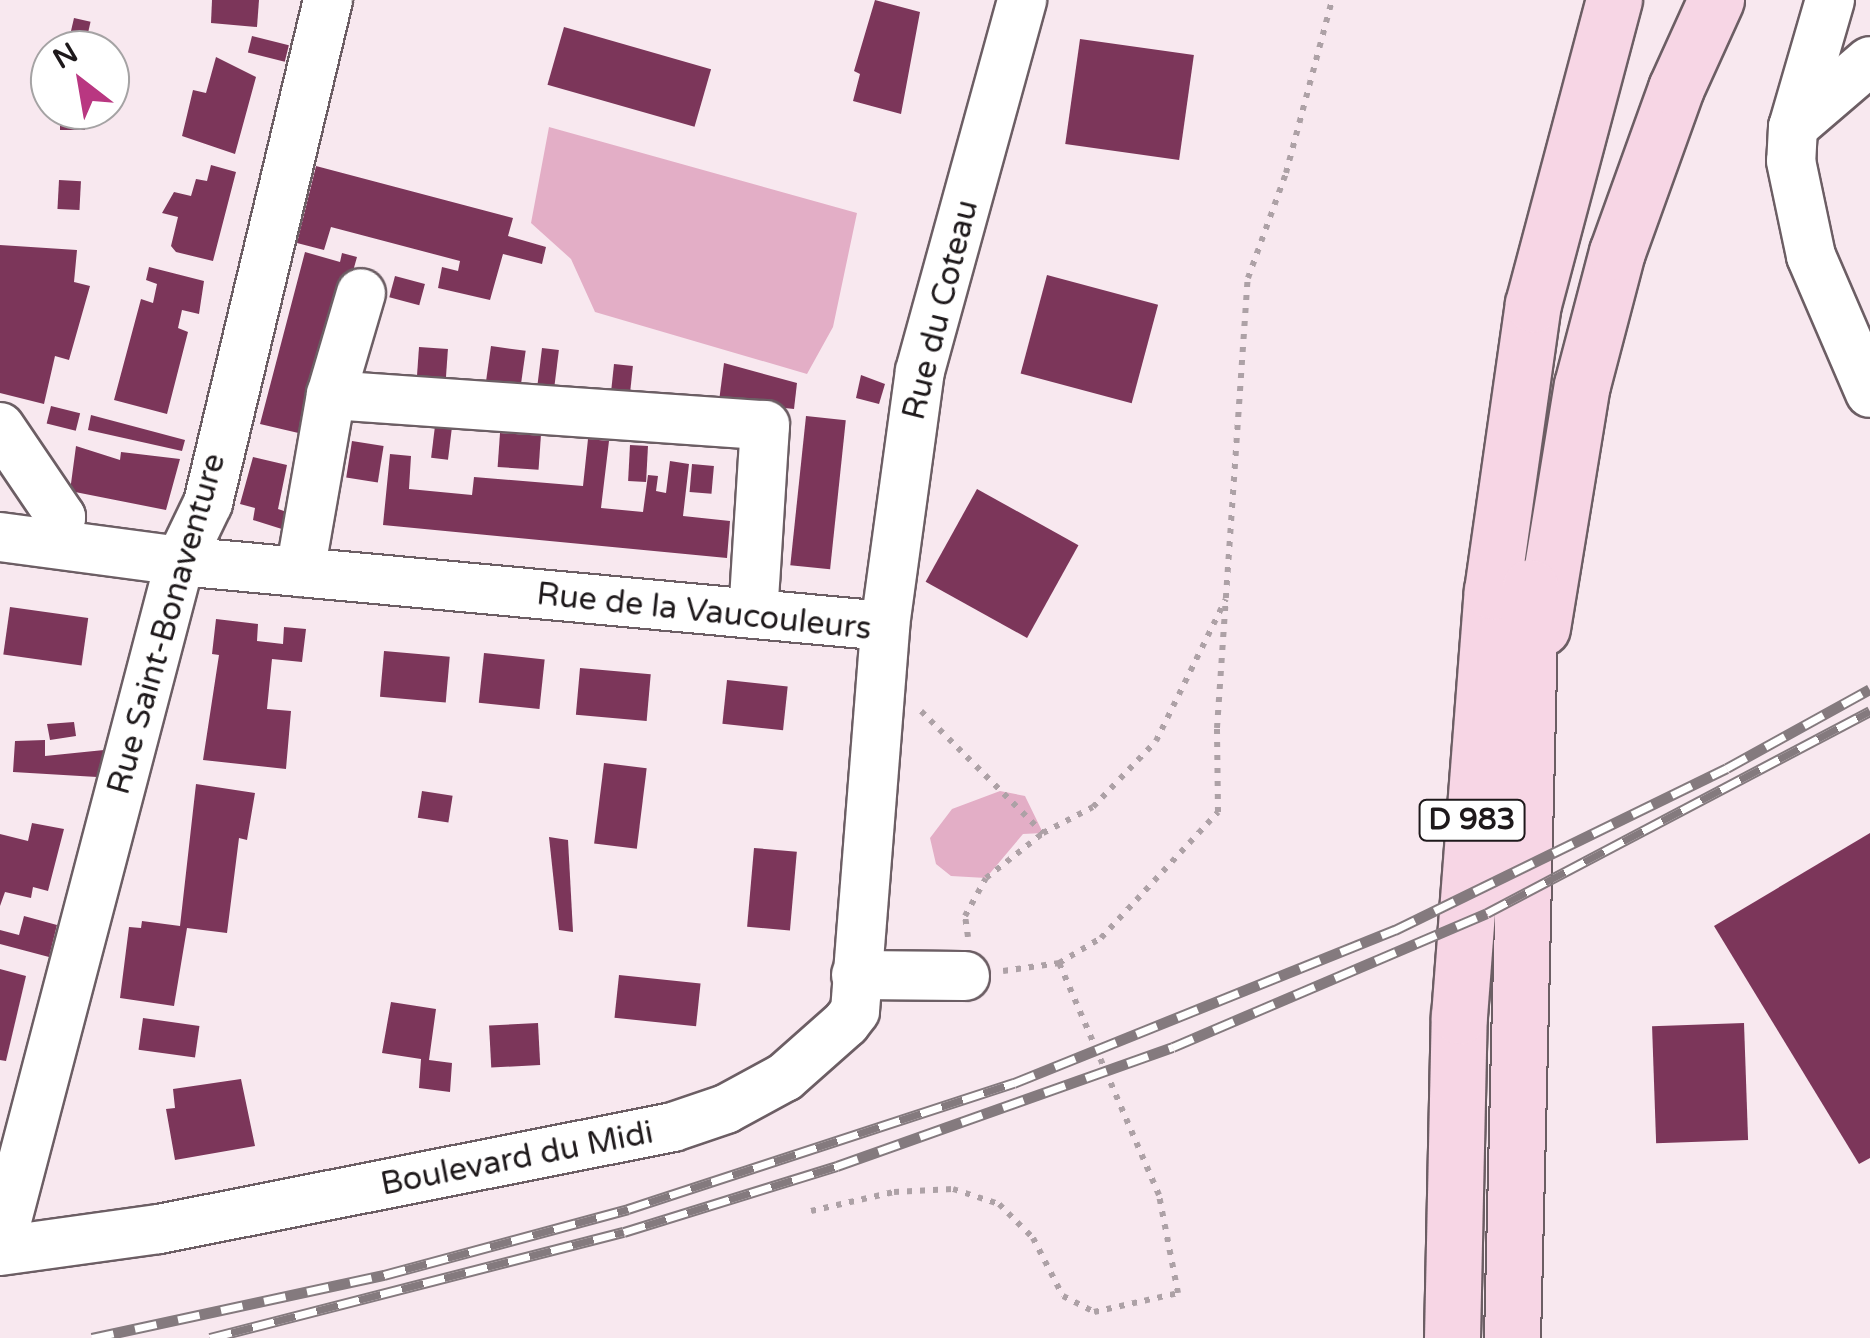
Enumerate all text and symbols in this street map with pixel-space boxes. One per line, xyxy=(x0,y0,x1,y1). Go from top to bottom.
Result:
north arrow xyxy=(30,30,130,130)
text: N xyxy=(47,36,84,76)
street label: Rue du Coteau xyxy=(895,196,987,424)
street label: Rue Saint-Bonaventure xyxy=(100,449,234,799)
street label: Rue de la Vaucouleurs xyxy=(535,575,873,649)
road number: D 983 xyxy=(1417,795,1527,845)
street label: Boulevard du Midi xyxy=(378,1114,656,1204)

